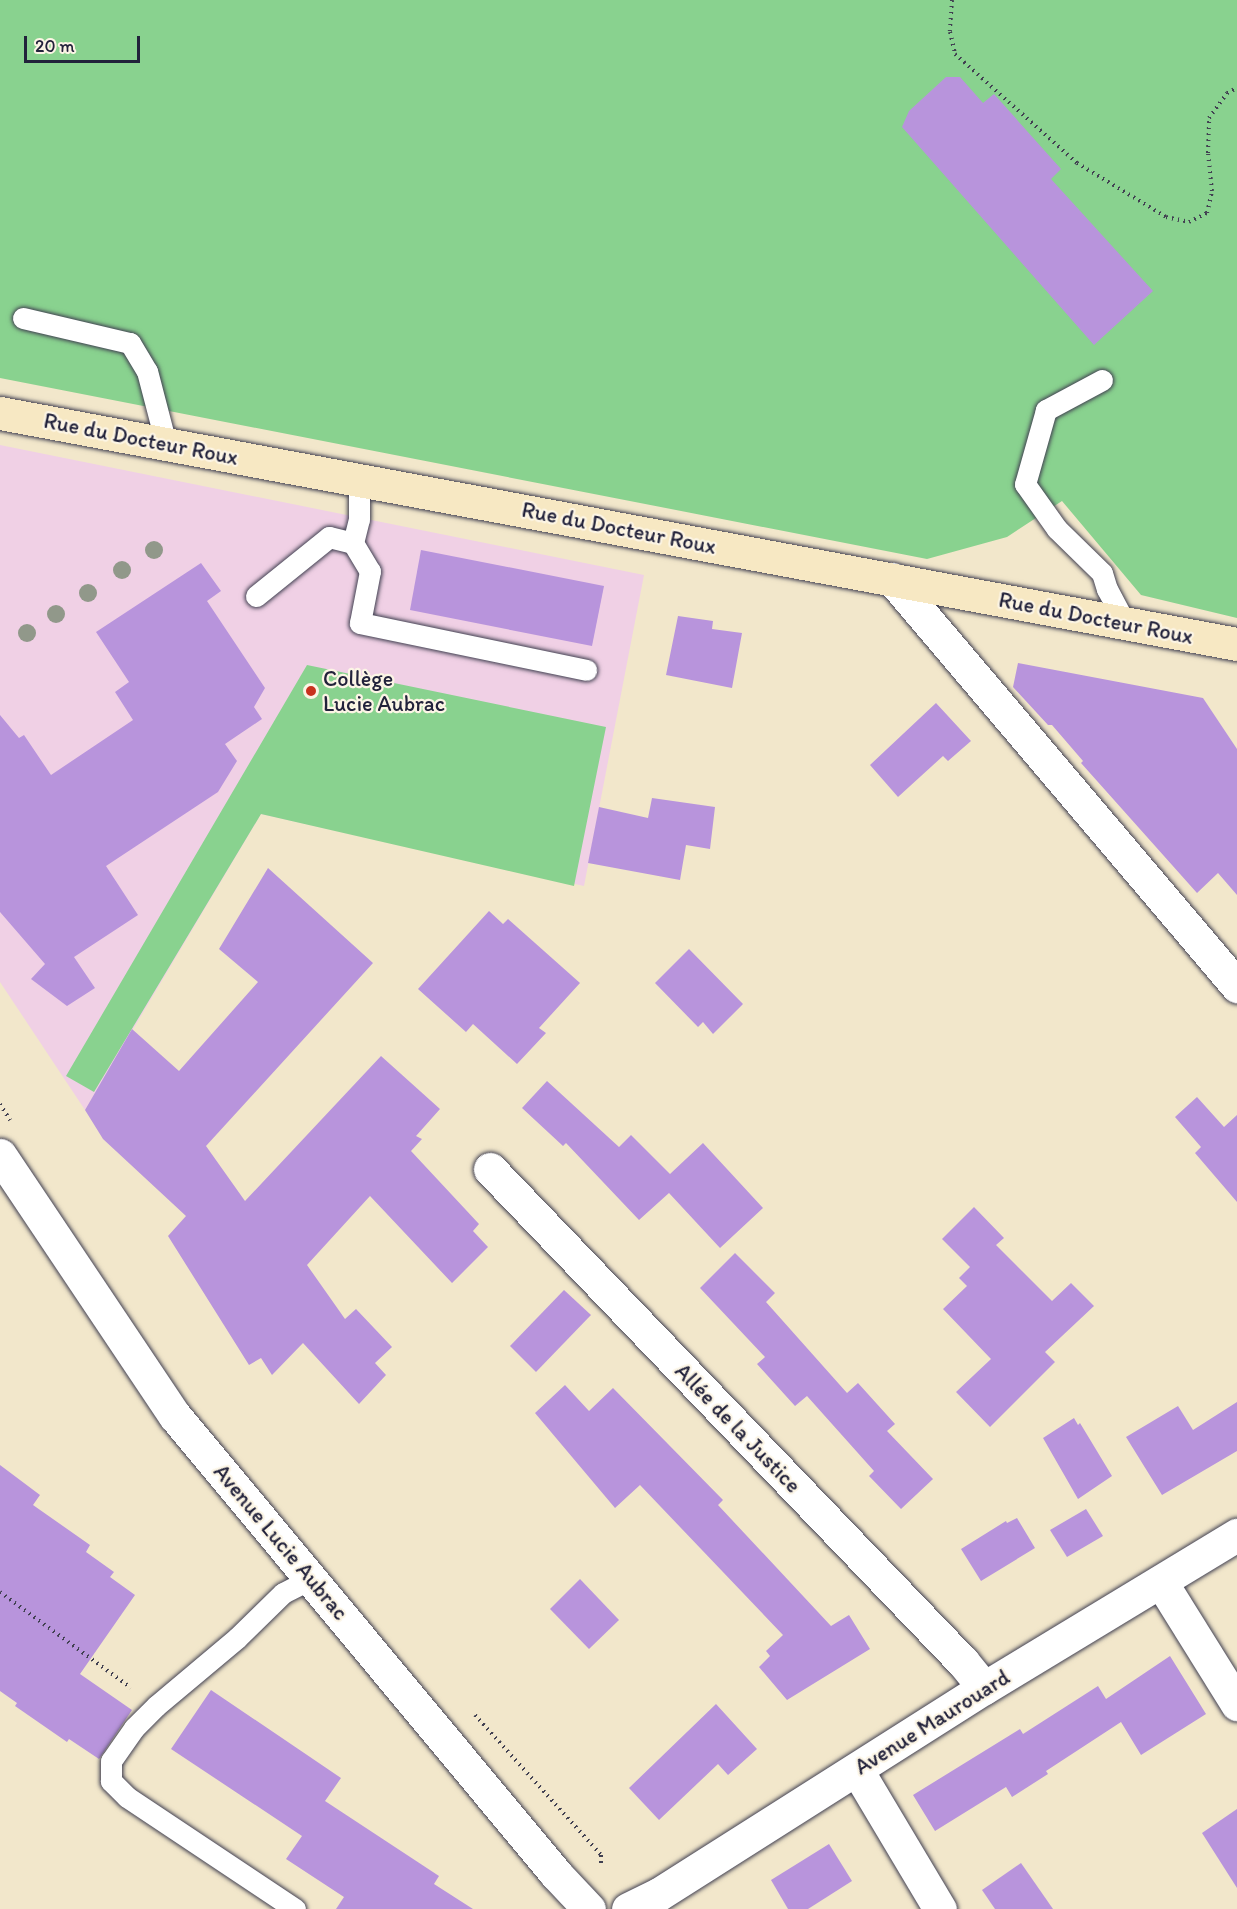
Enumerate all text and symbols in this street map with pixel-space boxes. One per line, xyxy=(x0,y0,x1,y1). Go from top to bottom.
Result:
scale bar xyxy=(27,24,142,62)
text: 20 m xyxy=(35,35,75,57)
street label: Rue du Docteur Roux xyxy=(41,407,241,471)
street label: Rue du Docteur Roux xyxy=(519,496,719,560)
street label: Rue du Docteur Roux xyxy=(996,586,1196,650)
place label: Collège Lucie Aubrac xyxy=(323,665,445,716)
marker: Collège Lucie Aubrac xyxy=(304,684,318,698)
street label: Allée de la Justice xyxy=(669,1358,807,1498)
street label: Avenue Lucie Aubrac xyxy=(208,1459,354,1625)
street label: Avenue Maurouard xyxy=(850,1664,1014,1780)

